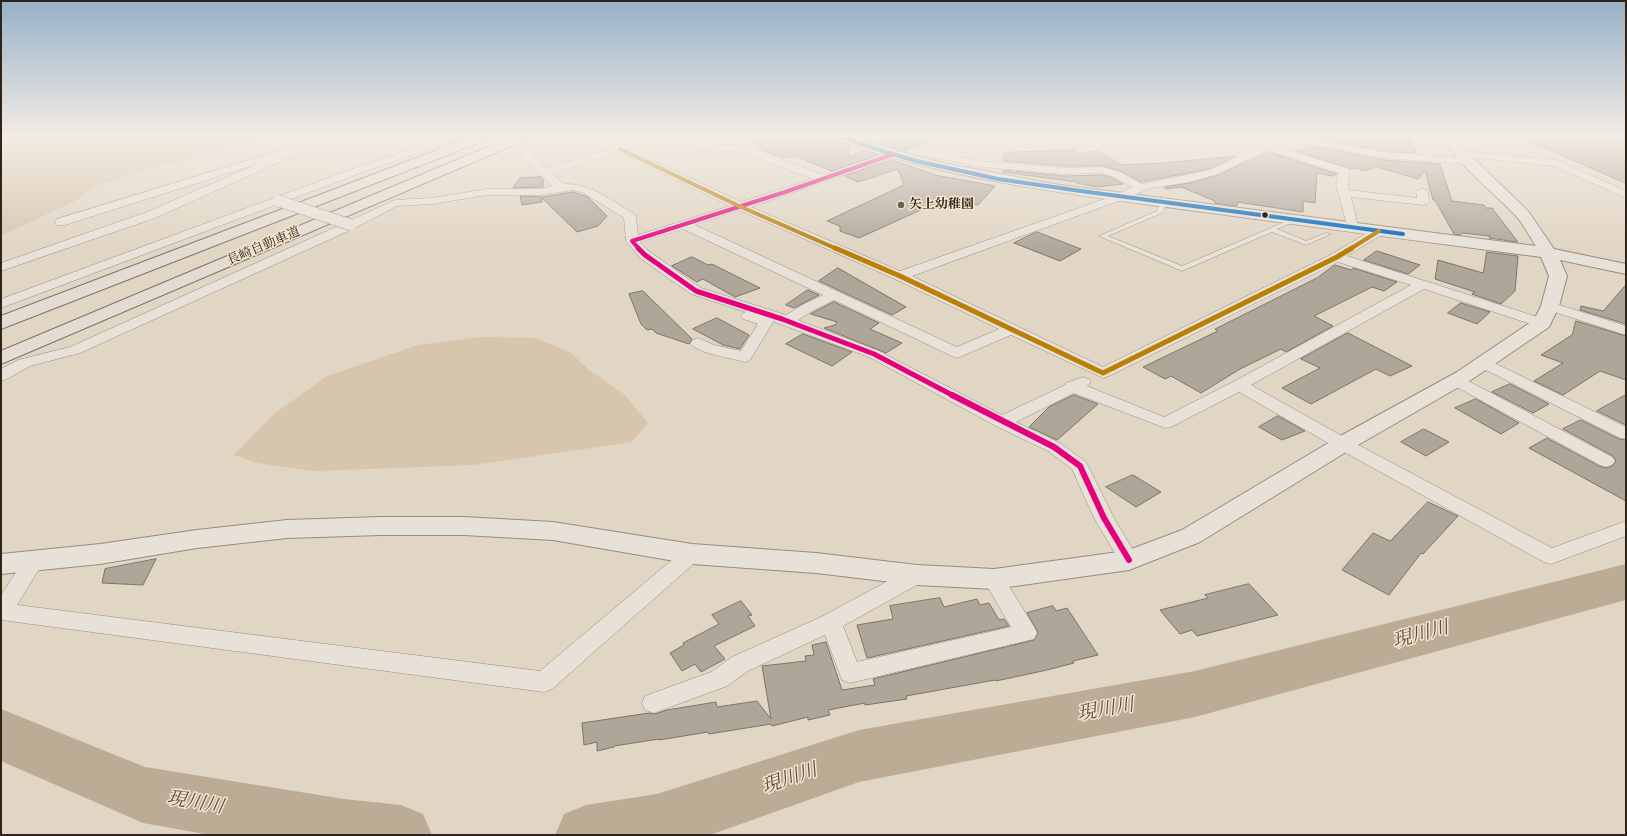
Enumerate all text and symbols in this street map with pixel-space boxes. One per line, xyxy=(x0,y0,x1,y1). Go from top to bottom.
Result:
place label: 矢上幼稚園 xyxy=(909,197,974,213)
marker: 矢上幼稚園 xyxy=(896,200,906,210)
unlabelled marker xyxy=(1260,210,1270,220)
street label: 長崎自動車道 xyxy=(225,225,303,269)
water label: 現川川 xyxy=(1391,618,1451,654)
water label: 現川川 xyxy=(1076,695,1136,727)
water label: 現川川 xyxy=(759,760,821,800)
water label: 現川川 xyxy=(165,788,225,820)

